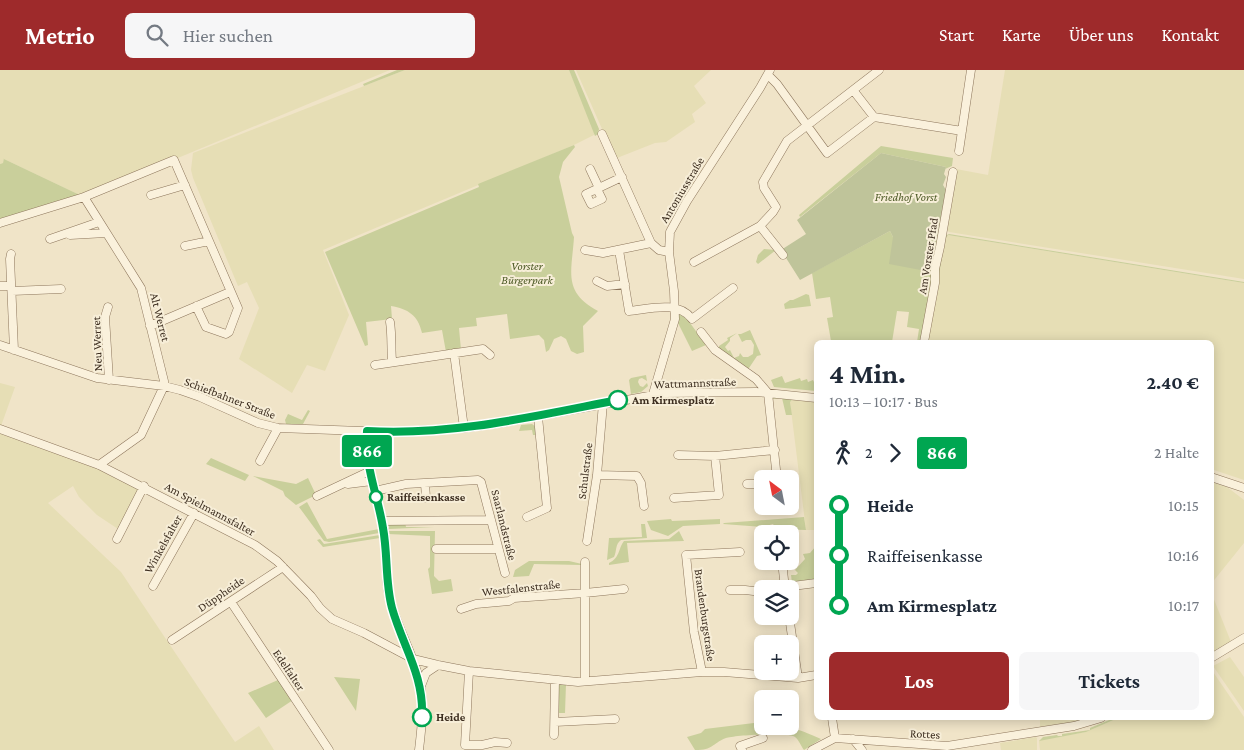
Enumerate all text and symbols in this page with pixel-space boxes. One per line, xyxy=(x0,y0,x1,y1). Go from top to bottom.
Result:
search box xyxy=(125,13,475,58)
icon: search xyxy=(143,21,171,49)
text: Metrio xyxy=(25,22,95,49)
text: Hier suchen xyxy=(183,25,273,46)
text: Start xyxy=(939,25,974,45)
text: Karte xyxy=(1002,25,1041,45)
text: Über uns xyxy=(1069,25,1134,45)
text: Kontakt xyxy=(1162,25,1219,45)
street label: Antoniusstraße xyxy=(657,155,707,225)
park label: Friedhof Vorst xyxy=(875,190,938,204)
street label: Am Vorster Pfad xyxy=(915,216,941,295)
park label: Vorster Bürgerpark xyxy=(501,259,553,287)
street label: Alt Werret xyxy=(147,291,173,344)
street label: Neu Werret xyxy=(89,315,105,372)
text: 4 Min. xyxy=(829,358,906,389)
text: 2.40 € xyxy=(1146,372,1199,393)
street label: Schiefbahner Straße xyxy=(182,374,278,422)
street label: Wattmannstraße xyxy=(654,375,736,391)
marker: Am Kirmesplatz xyxy=(608,390,628,410)
place label: Am Kirmesplatz xyxy=(631,393,714,407)
text: 10:13 – 10:17 · Bus xyxy=(829,393,938,410)
line badge: 866 xyxy=(338,435,396,467)
icon: walk xyxy=(829,439,857,467)
icon: forward xyxy=(881,439,909,467)
text: 866 xyxy=(352,441,382,461)
street label: Schulstraße xyxy=(575,442,595,500)
text: 866 xyxy=(927,443,957,463)
text: 2 xyxy=(865,444,873,461)
text: 2 Halte xyxy=(1154,444,1199,461)
north arrow xyxy=(754,470,799,515)
map controls xyxy=(754,470,799,735)
street label: Am Spielmannsfalter xyxy=(162,479,258,539)
street label: Saarlandstraße xyxy=(488,488,520,562)
marker: Raiffeisenkasse xyxy=(369,490,383,504)
place label: Raiffeisenkasse xyxy=(387,490,466,504)
text: Heide xyxy=(867,495,914,516)
text: 10:15 xyxy=(1168,497,1199,514)
street label: Winkelsfalter xyxy=(141,512,185,576)
button: locate xyxy=(754,525,799,570)
text: Raiffeisenkasse xyxy=(867,545,983,566)
text: 10:16 xyxy=(1168,547,1199,564)
street label: Brandenburgstraße xyxy=(692,568,718,662)
street label: Düppheide xyxy=(195,573,247,615)
street label: Westfalenstraße xyxy=(481,577,561,599)
button: layers xyxy=(754,580,799,625)
text: Am Kirmesplatz xyxy=(867,595,997,616)
text: 10:17 xyxy=(1168,597,1199,614)
button: + xyxy=(754,635,799,680)
street label: Edelfalter xyxy=(270,647,308,694)
button: Los xyxy=(829,652,1009,710)
button: Tickets xyxy=(1019,652,1199,710)
button: − xyxy=(754,690,799,735)
marker: Heide xyxy=(412,707,432,727)
place label: Heide xyxy=(436,710,466,724)
street label: Rottes xyxy=(909,726,941,742)

